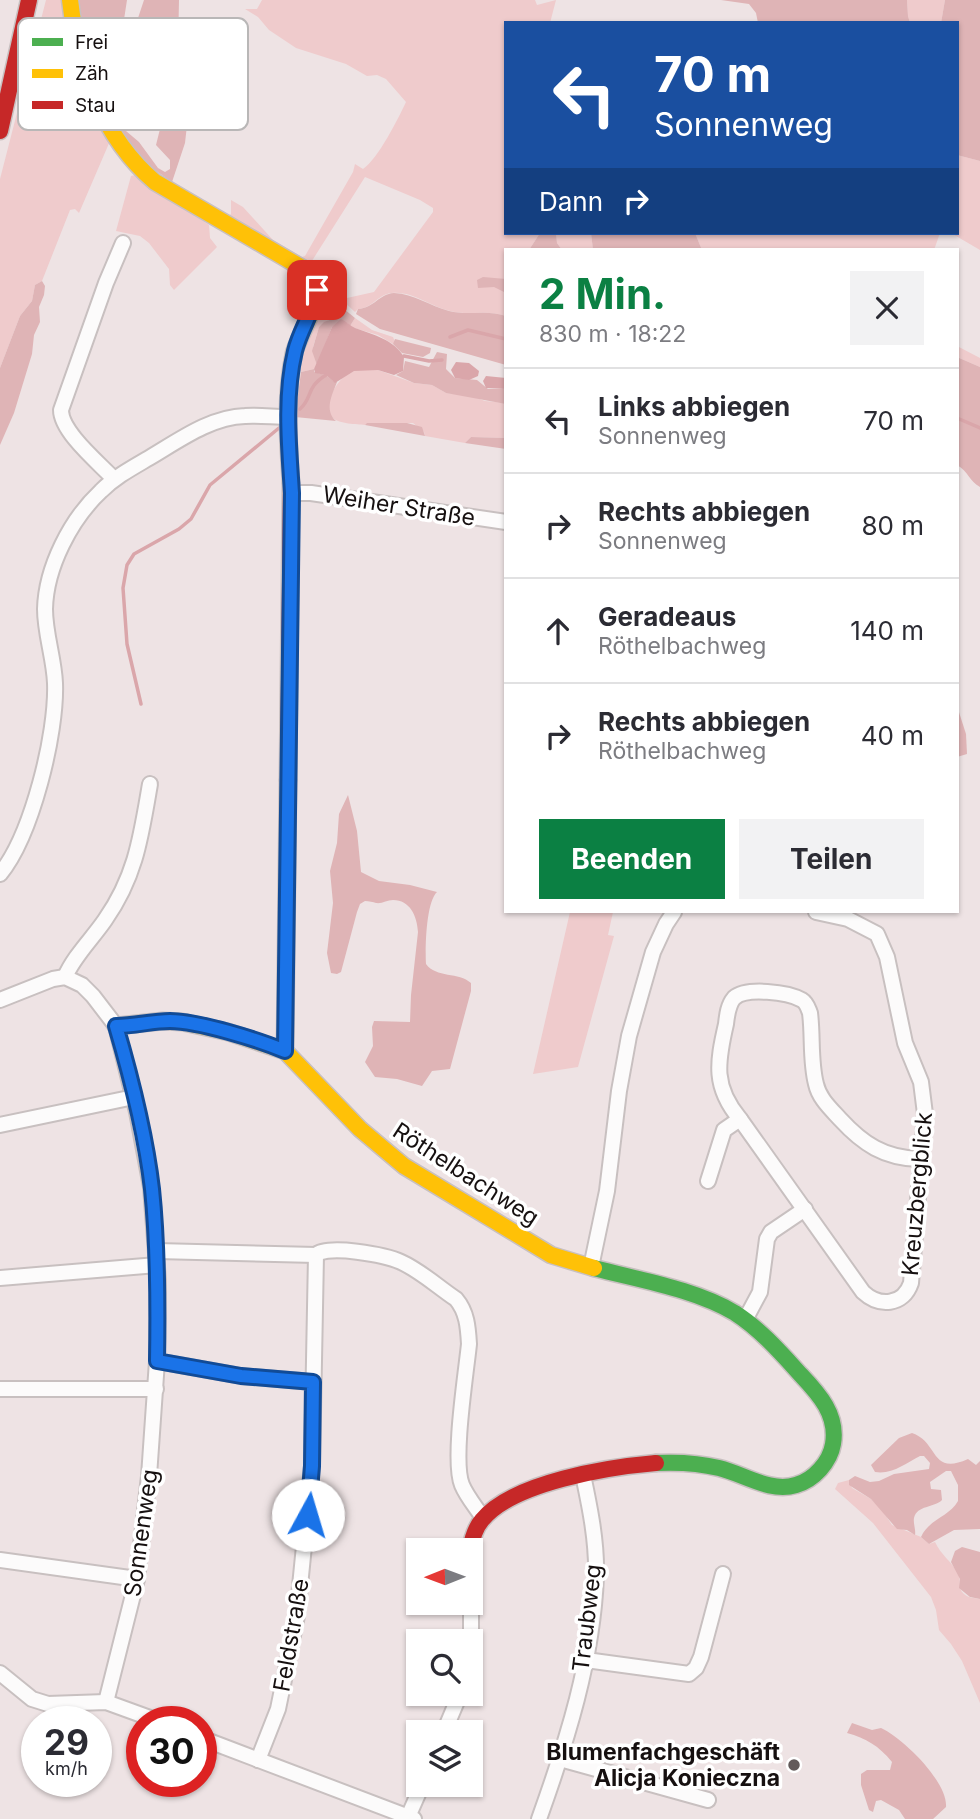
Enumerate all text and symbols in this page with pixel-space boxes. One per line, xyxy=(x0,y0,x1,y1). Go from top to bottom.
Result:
legend xyxy=(18,18,248,130)
text: Frei xyxy=(75,31,108,54)
text: 70 m xyxy=(654,45,771,104)
icon: left xyxy=(539,49,630,140)
text: Zäh xyxy=(75,62,109,85)
text: Stau xyxy=(75,94,115,117)
text: Sonnenweg xyxy=(654,105,833,144)
icon: right xyxy=(617,182,655,220)
text: Dann xyxy=(539,186,603,217)
pin xyxy=(287,260,347,320)
text: 2 Min. xyxy=(539,268,666,319)
icon: arrive xyxy=(298,271,336,309)
button: close xyxy=(850,271,924,345)
text: 830 m · 18:22 xyxy=(539,320,686,348)
text: Links abbiegen xyxy=(598,391,790,422)
icon: left xyxy=(539,402,577,440)
text: 70 m xyxy=(863,405,924,436)
text: Sonnenweg xyxy=(598,422,727,450)
street label: Weiher Straße xyxy=(321,480,477,532)
text: Rechts abbiegen xyxy=(598,496,810,527)
icon: right xyxy=(539,507,577,545)
text: 80 m xyxy=(861,510,924,541)
text: Sonnenweg xyxy=(598,527,727,555)
text: Geradeaus xyxy=(598,601,736,632)
icon: ahead xyxy=(539,612,577,650)
text: 140 m xyxy=(850,615,924,646)
text: Röthelbachweg xyxy=(598,632,766,660)
text: Rechts abbiegen xyxy=(598,706,810,737)
icon: right xyxy=(539,717,577,755)
text: 40 m xyxy=(861,720,924,751)
text: Röthelbachweg xyxy=(598,737,766,765)
button: Beenden xyxy=(539,819,725,899)
button: Teilen xyxy=(739,819,924,899)
street label: Kreuzbergblick xyxy=(896,1111,938,1277)
street label: Röthelbachweg xyxy=(388,1116,544,1232)
street label: Sonnenweg xyxy=(118,1467,164,1599)
position arrow xyxy=(271,1478,345,1552)
north arrow xyxy=(406,1538,483,1615)
map controls xyxy=(406,1538,483,1797)
street label: Traubweg xyxy=(567,1563,607,1673)
street label: Feldstraße xyxy=(267,1576,315,1694)
button: search xyxy=(406,1629,483,1706)
speed limit sign: 30 xyxy=(126,1706,217,1797)
button: layers xyxy=(406,1720,483,1797)
text: 29 xyxy=(44,1721,89,1763)
place label: Blumenfachgeschäft Alicja Konieczna xyxy=(546,1738,781,1792)
marker: Blumenfachgeschäft Alicja Konieczna xyxy=(786,1757,802,1773)
text: km/h xyxy=(45,1758,88,1779)

